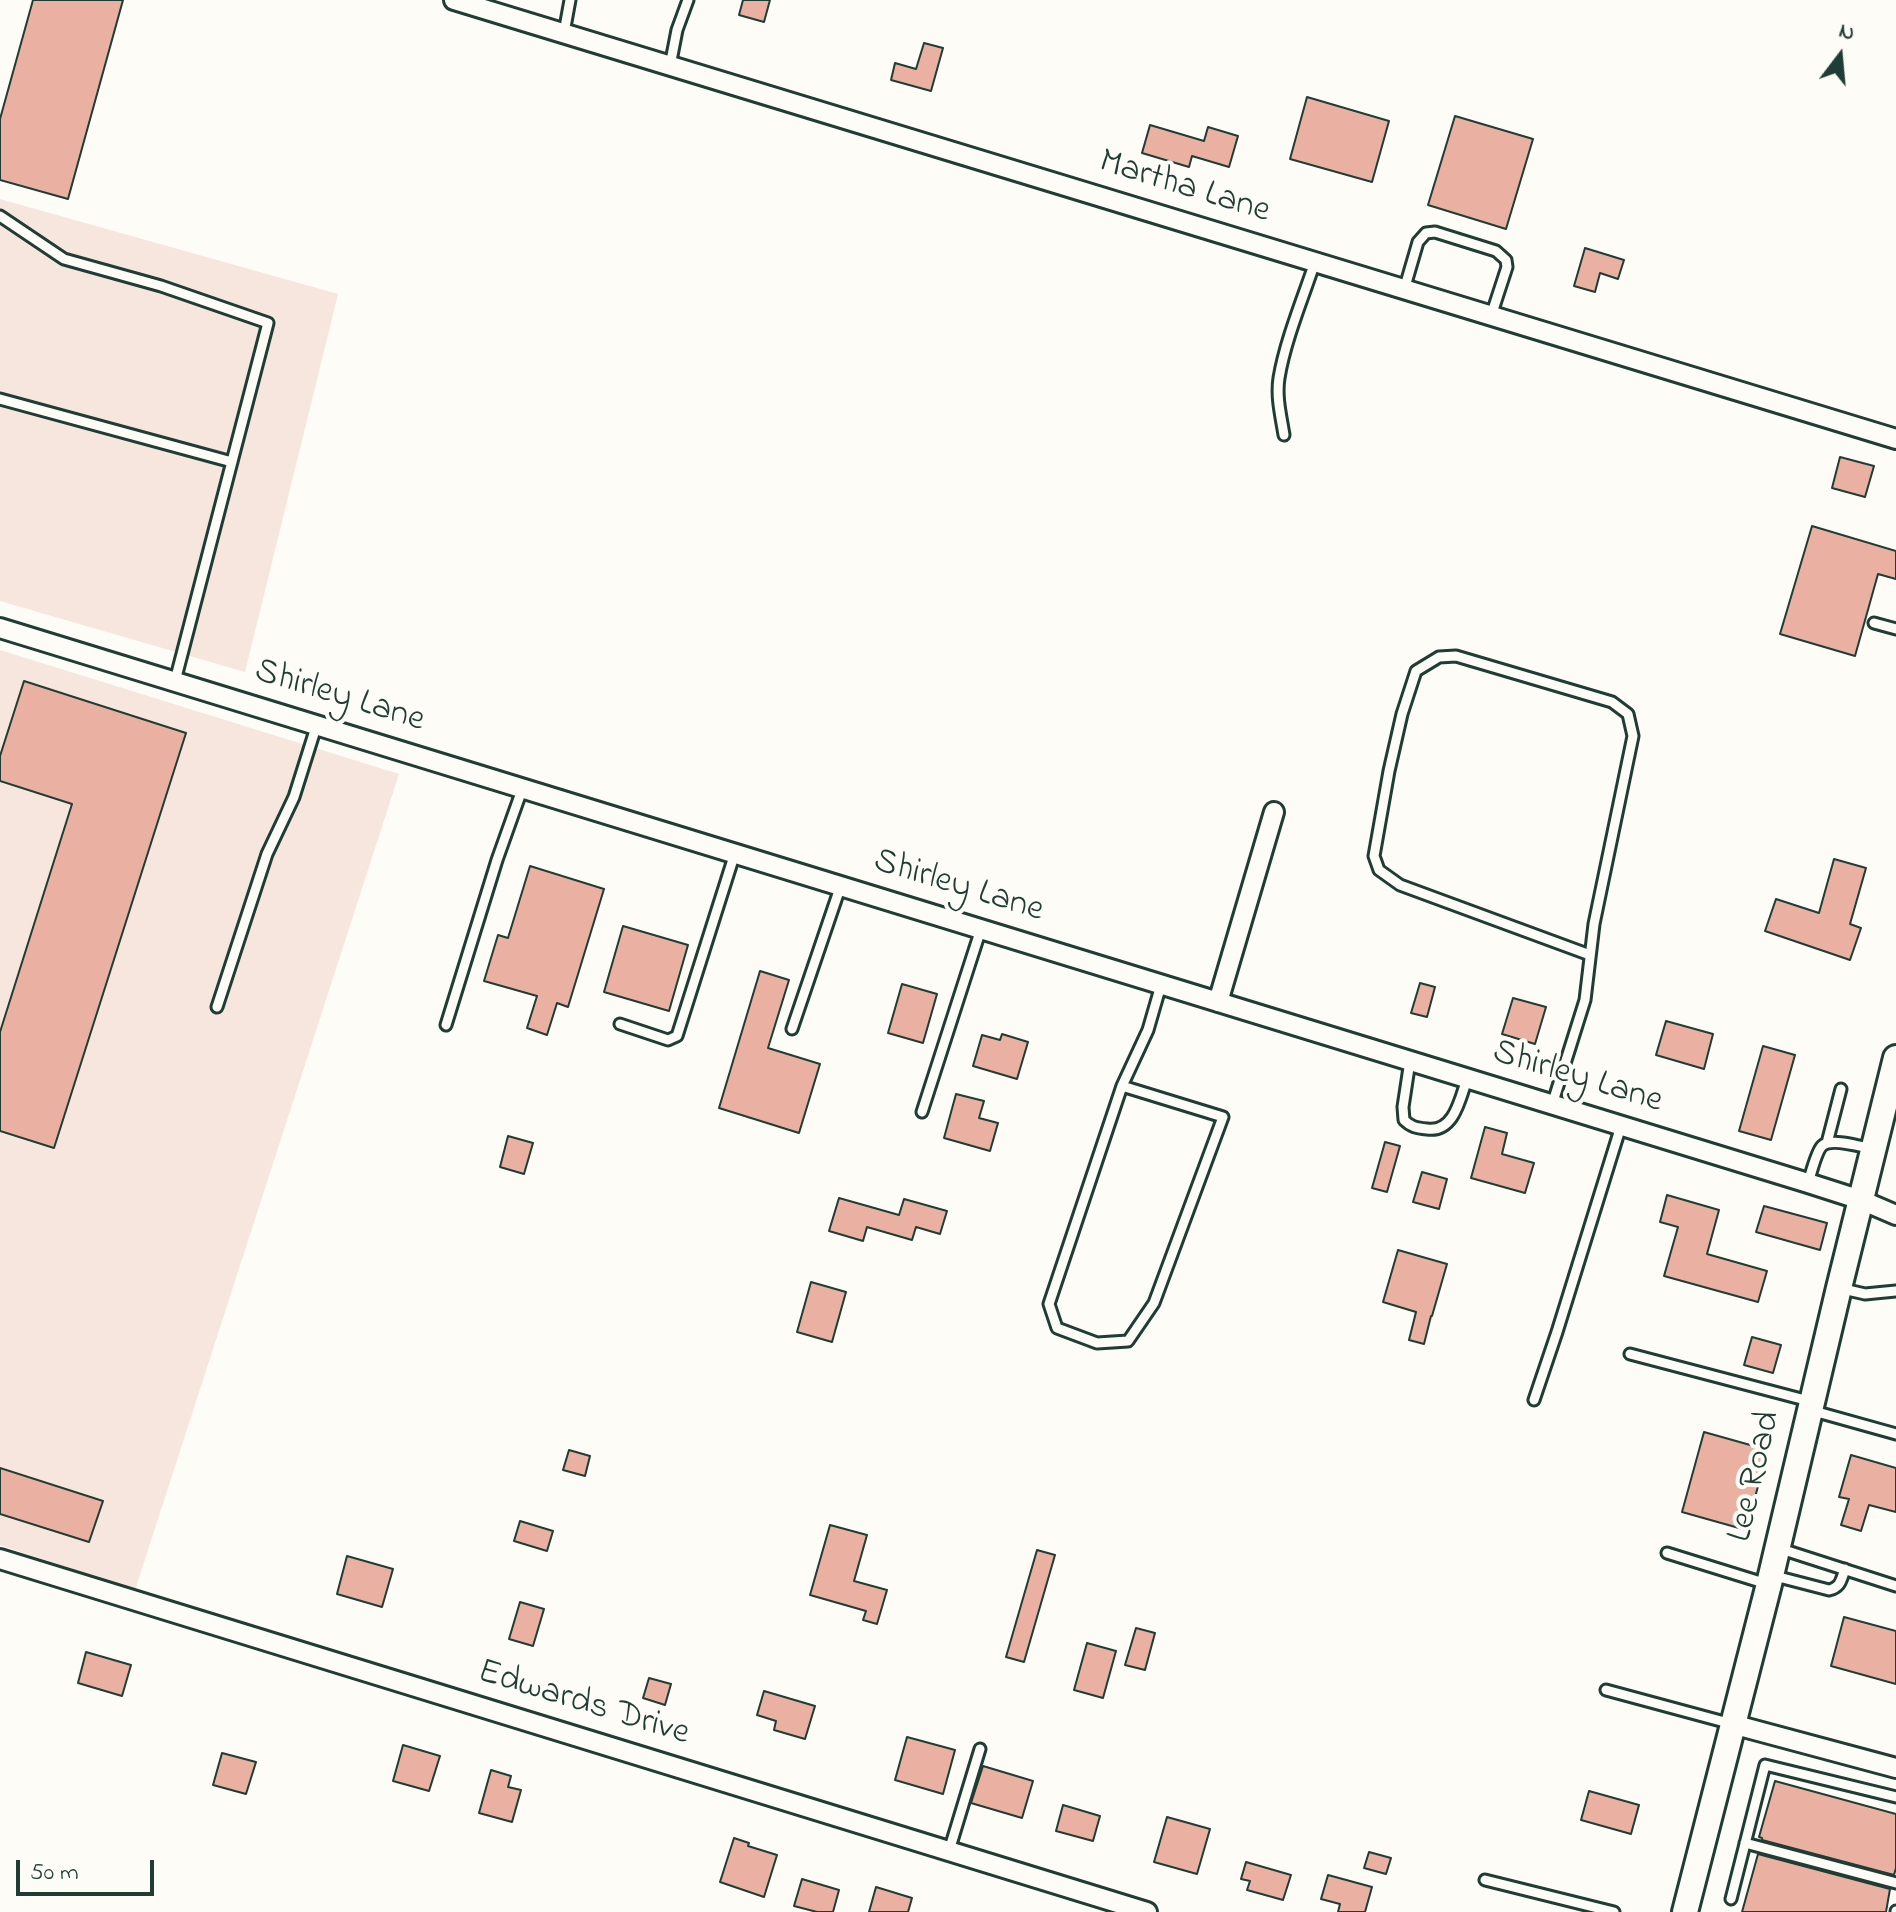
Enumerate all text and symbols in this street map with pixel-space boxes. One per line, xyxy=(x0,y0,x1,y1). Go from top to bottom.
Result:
text: N xyxy=(1835,15,1858,50)
north arrow xyxy=(1800,16,1880,96)
street label: Martha Lane xyxy=(1093,143,1275,235)
street label: Shirley Lane xyxy=(249,652,429,744)
street label: Shirley Lane xyxy=(868,842,1048,934)
street label: Shirley Lane xyxy=(1487,1033,1667,1125)
street label: Lee Road xyxy=(1721,1407,1793,1547)
street label: Edwards Drive xyxy=(472,1652,694,1758)
scale bar xyxy=(20,1844,158,1894)
text: 50 m xyxy=(30,1856,79,1891)

